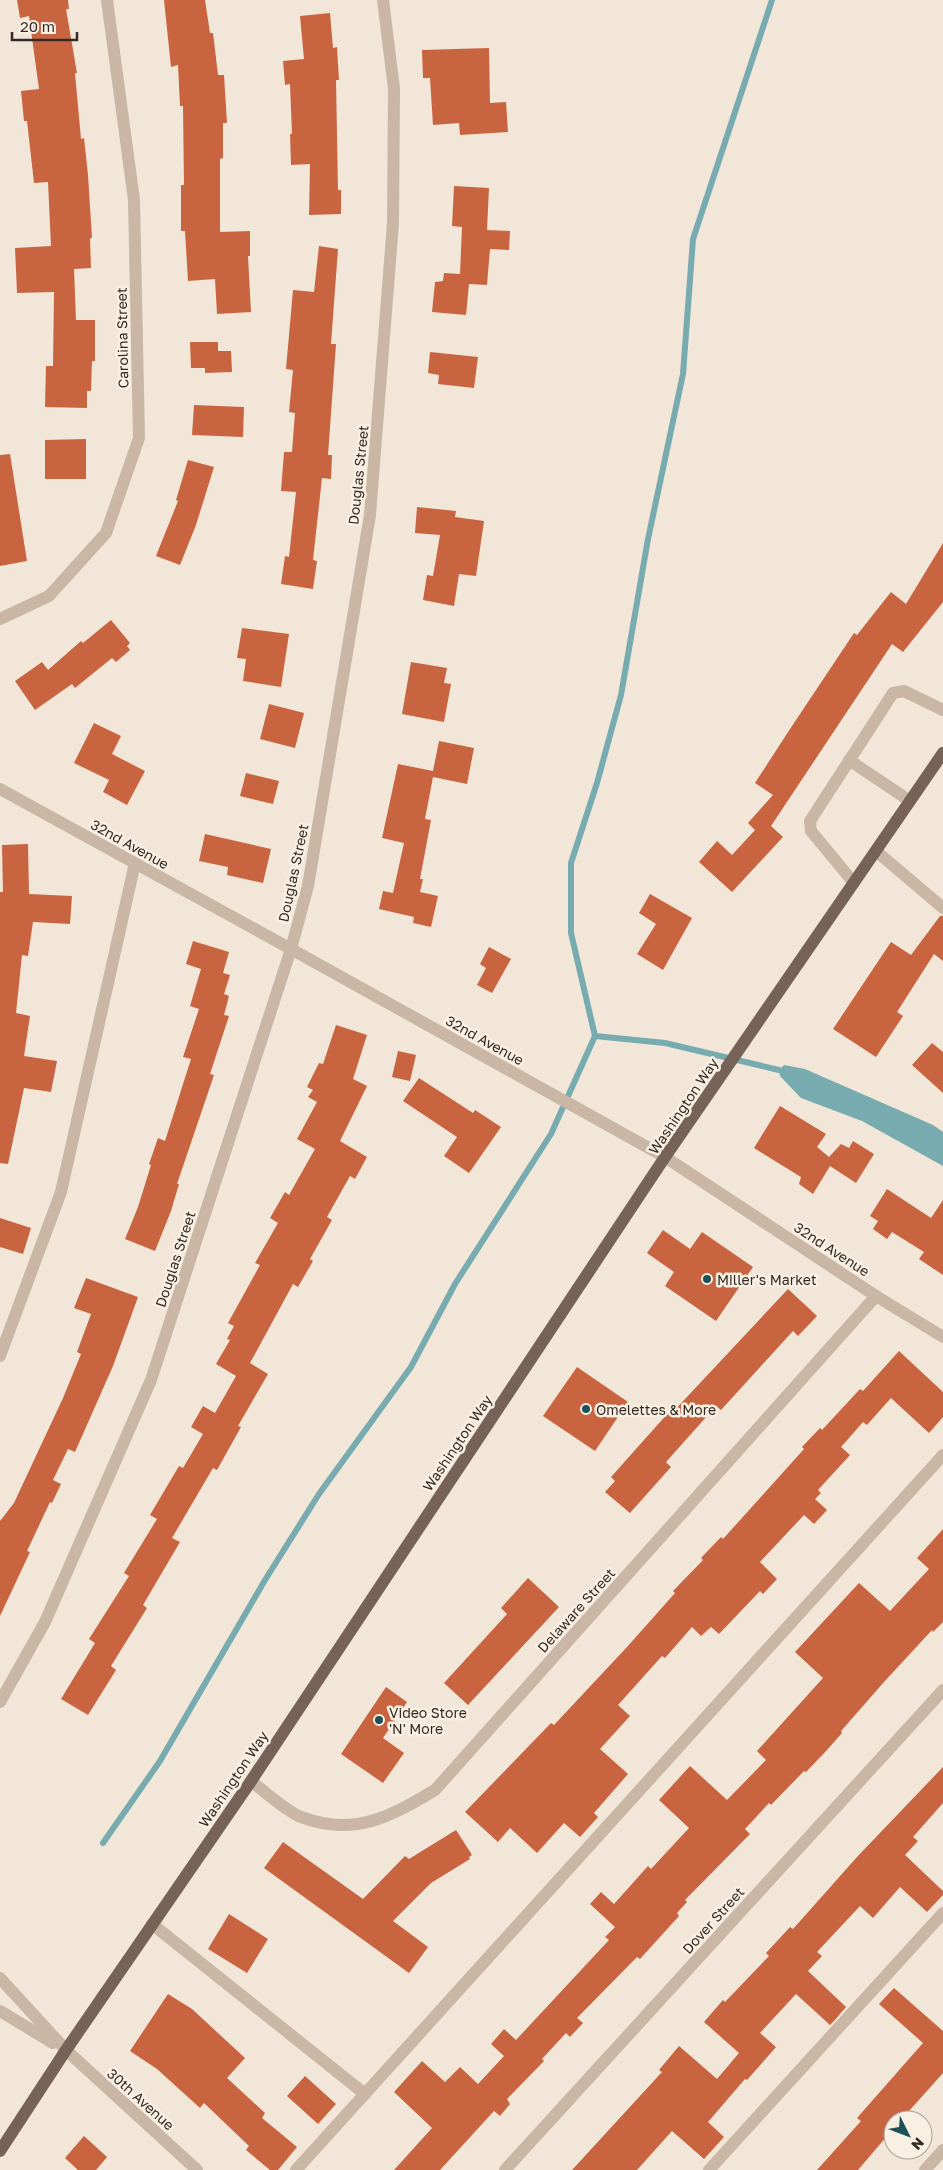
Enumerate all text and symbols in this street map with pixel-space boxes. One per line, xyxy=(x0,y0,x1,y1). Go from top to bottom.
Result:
scale bar xyxy=(12,10,78,42)
text: 20 m xyxy=(20,17,55,35)
street label: Carolina Street xyxy=(113,287,131,389)
street label: Douglas Street xyxy=(344,424,372,526)
street label: 32nd Avenue xyxy=(88,816,172,872)
street label: Douglas Street xyxy=(274,822,312,924)
street label: 32nd Avenue xyxy=(443,1012,527,1068)
street label: Washington Way xyxy=(645,1055,722,1157)
street label: Douglas Street xyxy=(151,1209,199,1309)
street label: 32nd Avenue xyxy=(791,1218,873,1280)
place label: Miller's Market xyxy=(717,1271,817,1288)
marker: Miller's Market xyxy=(701,1273,713,1285)
street label: Washington Way xyxy=(419,1392,496,1494)
place label: Omelettes & More xyxy=(596,1401,716,1418)
marker: Omelettes & More xyxy=(580,1403,592,1415)
street label: Delaware Street xyxy=(534,1564,618,1656)
place label: Video Store 'N' More xyxy=(389,1704,467,1737)
marker: Video Store 'N' More xyxy=(373,1714,385,1726)
street label: Washington Way xyxy=(195,1728,272,1830)
street label: Dover Street xyxy=(679,1883,747,1957)
street label: 30th Avenue xyxy=(104,2065,178,2133)
north arrow xyxy=(883,2110,933,2160)
text: N xyxy=(908,2134,928,2154)

